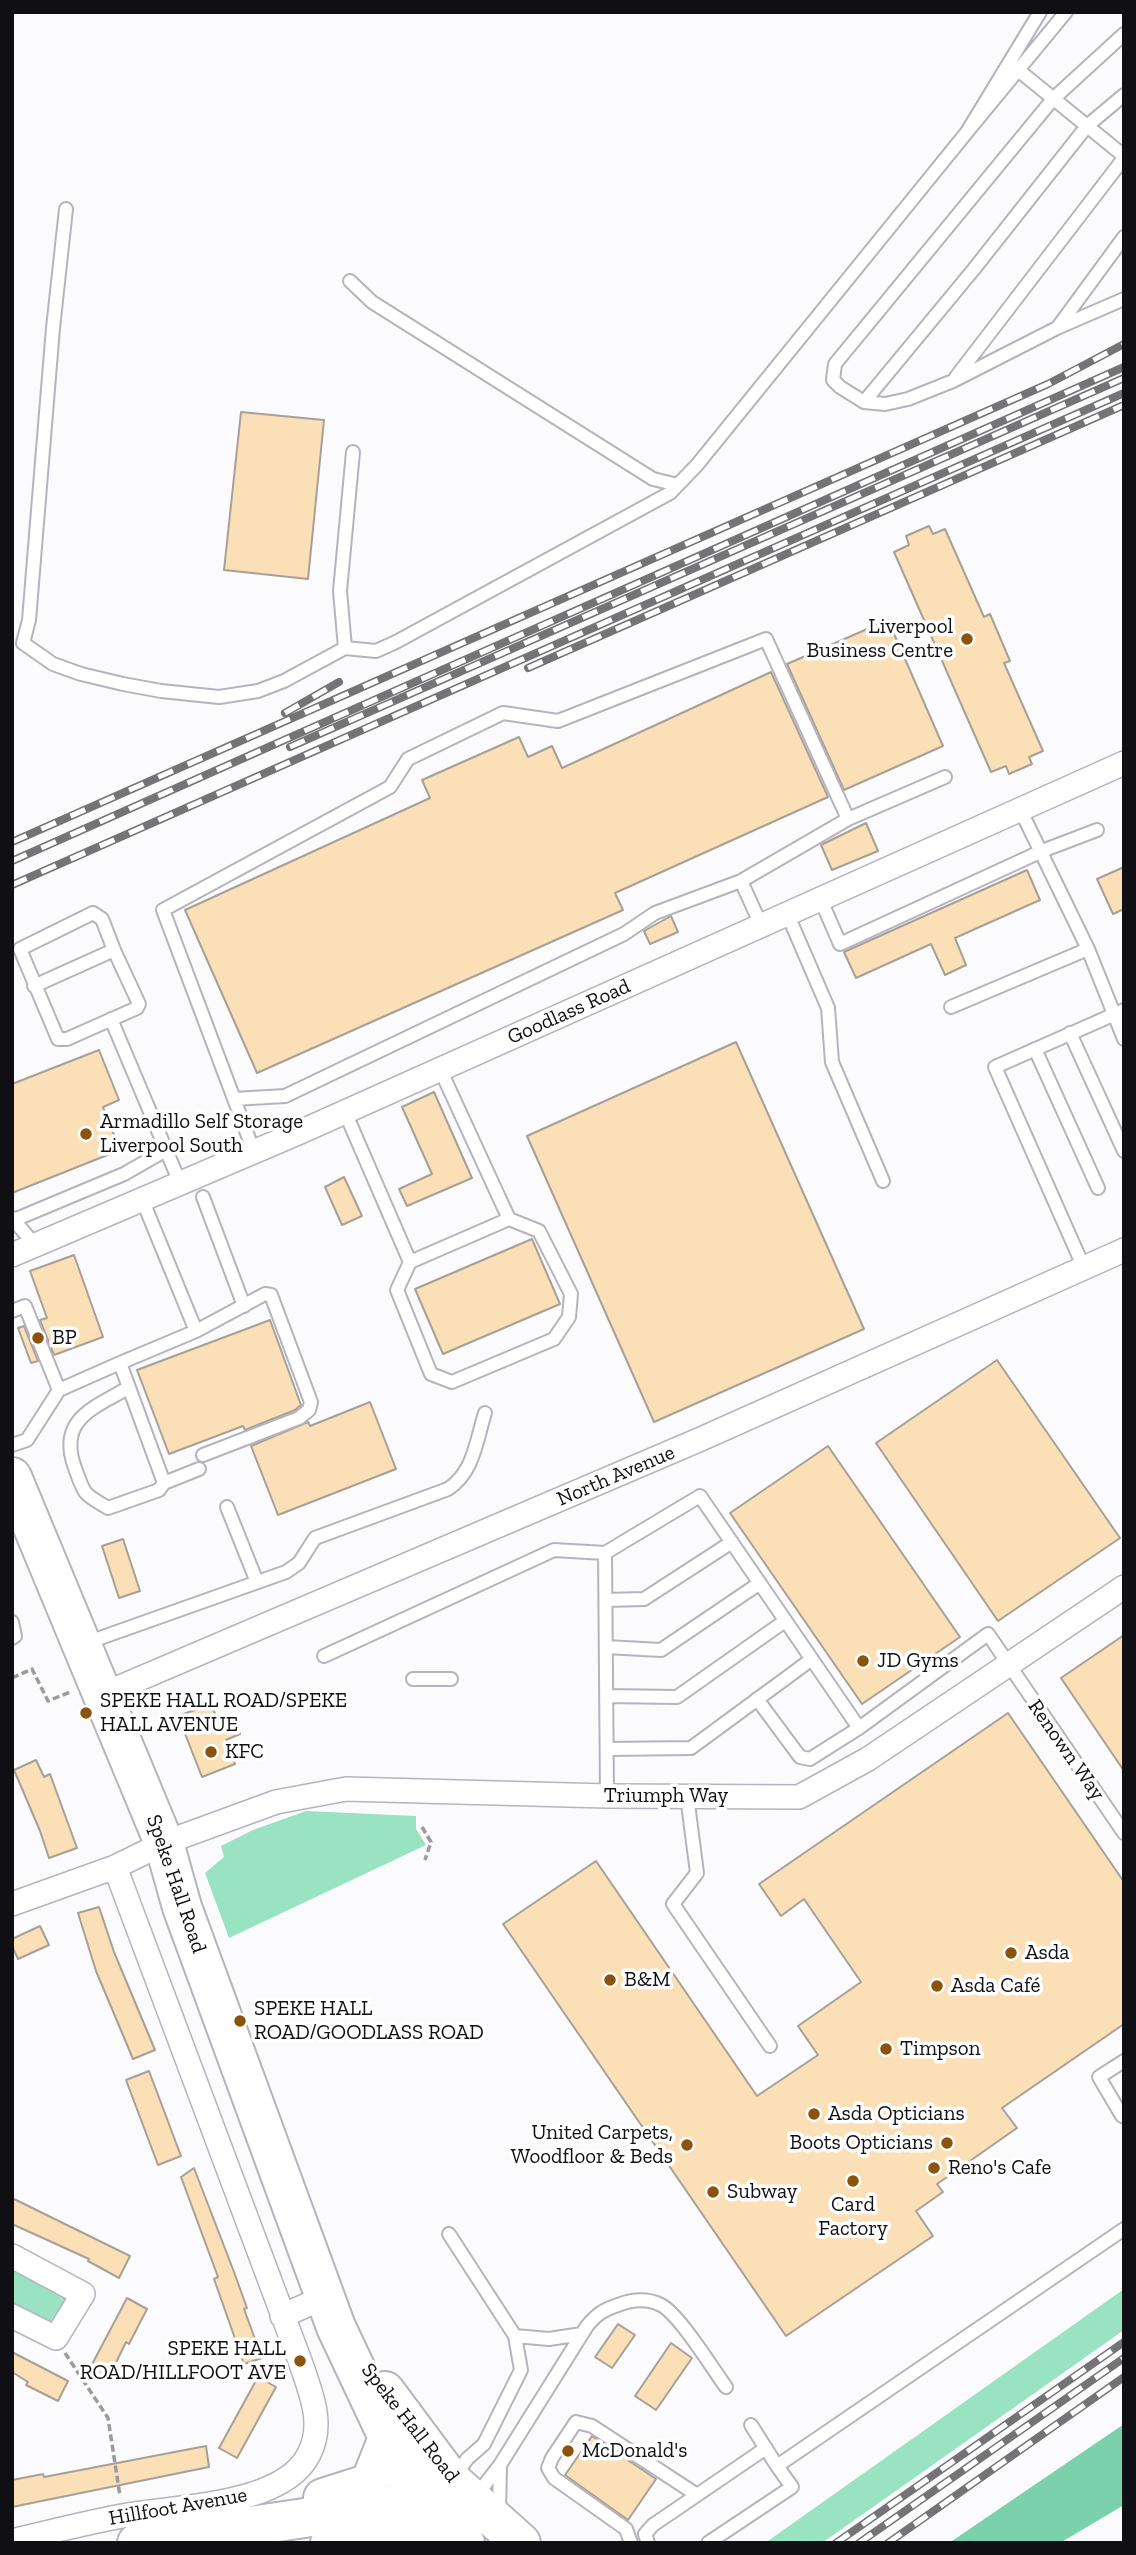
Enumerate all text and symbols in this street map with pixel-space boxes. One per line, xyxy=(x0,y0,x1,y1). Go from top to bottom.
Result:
place label: Liverpool Business Centre xyxy=(806,614,953,664)
marker: Liverpool Business Centre xyxy=(959,631,975,647)
street label: Goodlass Road xyxy=(504,974,634,1050)
place label: Armadillo Self Storage Liverpool South xyxy=(100,1109,303,1159)
marker: Armadillo Self Storage Liverpool South xyxy=(78,1126,94,1142)
place label: BP xyxy=(52,1325,77,1351)
marker: BP xyxy=(30,1330,46,1346)
street label: North Avenue xyxy=(553,1440,679,1512)
place label: JD Gyms xyxy=(877,1648,959,1674)
marker: JD Gyms xyxy=(855,1653,871,1669)
place label: SPEKE HALL ROAD/SPEKE HALL AVENUE xyxy=(100,1688,347,1738)
street label: Renown Way xyxy=(1022,1695,1110,1805)
marker: SPEKE HALL ROAD/SPEKE HALL AVENUE xyxy=(78,1705,94,1721)
place label: KFC xyxy=(225,1739,264,1765)
marker: KFC xyxy=(203,1744,219,1760)
street label: Triumph Way xyxy=(604,1783,728,1809)
street label: Speke Hall Road xyxy=(141,1811,211,1957)
place label: Asda xyxy=(1025,1940,1069,1966)
marker: Asda xyxy=(1003,1945,1019,1961)
place label: B&M xyxy=(624,1967,671,1993)
marker: B&M xyxy=(602,1972,618,1988)
place label: Asda Café xyxy=(951,1973,1040,1999)
marker: Asda Café xyxy=(929,1978,945,1994)
place label: SPEKE HALL ROAD/GOODLASS ROAD xyxy=(254,1996,484,2046)
marker: SPEKE HALL ROAD/GOODLASS ROAD xyxy=(232,2013,248,2029)
place label: Timpson xyxy=(900,2036,981,2062)
marker: Timpson xyxy=(878,2041,894,2057)
place label: Asda Opticians xyxy=(828,2101,965,2127)
marker: Asda Opticians xyxy=(806,2106,822,2122)
place label: United Carpets, Woodfloor & Beds xyxy=(511,2120,673,2170)
place label: Boots Opticians xyxy=(790,2130,933,2156)
marker: Boots Opticians xyxy=(939,2135,955,2151)
marker: United Carpets, Woodfloor & Beds xyxy=(679,2137,695,2153)
place label: Reno's Cafe xyxy=(948,2155,1051,2181)
marker: Reno's Cafe xyxy=(926,2160,942,2176)
marker: Card Factory xyxy=(845,2173,861,2189)
place label: Subway xyxy=(727,2179,798,2205)
marker: Subway xyxy=(705,2184,721,2200)
place label: Card Factory xyxy=(818,2192,888,2242)
place label: SPEKE HALL ROAD/HILLFOOT AVE xyxy=(80,2336,286,2386)
marker: SPEKE HALL ROAD/HILLFOOT AVE xyxy=(292,2353,308,2369)
street label: Speke Hall Road xyxy=(356,2358,464,2488)
place label: McDonald's xyxy=(582,2438,687,2464)
marker: McDonald's xyxy=(560,2443,576,2459)
street label: Hillfoot Avenue xyxy=(107,2482,249,2532)

